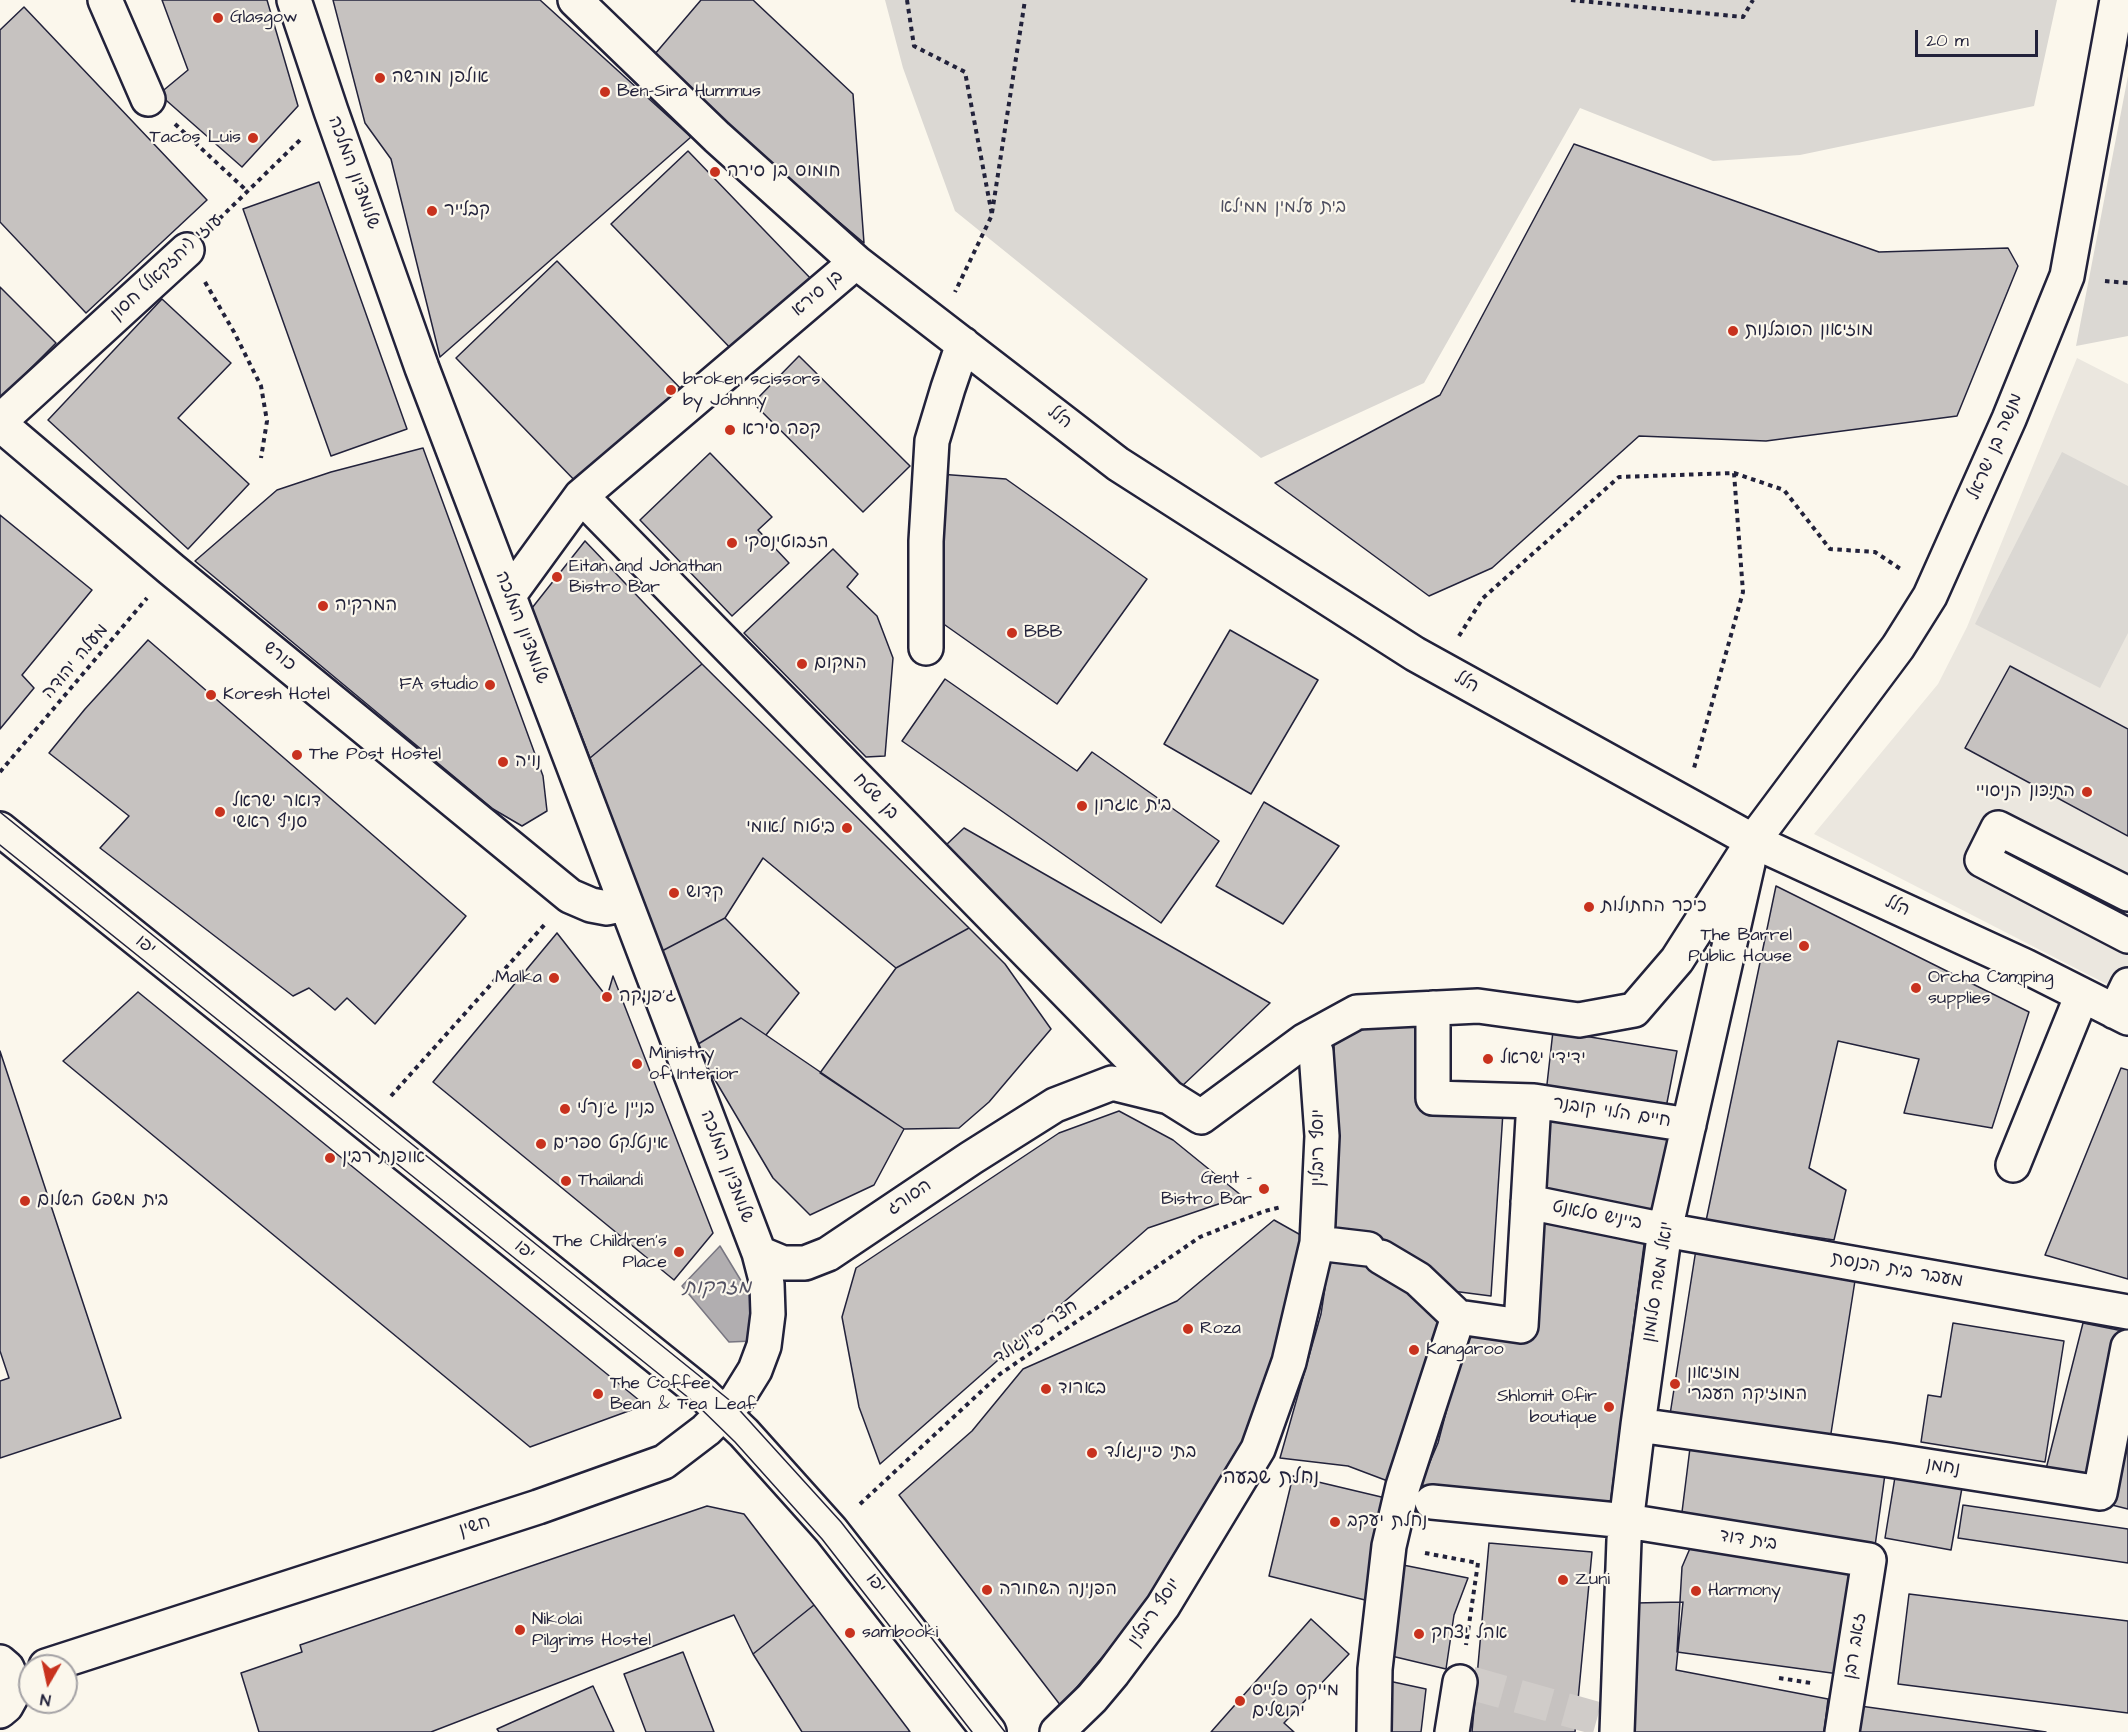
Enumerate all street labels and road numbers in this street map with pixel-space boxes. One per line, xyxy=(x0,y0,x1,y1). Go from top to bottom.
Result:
street label: שלומציון המלכה xyxy=(323,113,383,233)
street label: עוזי (יחזקאל) חסון xyxy=(107,211,227,325)
street label: בן סירא xyxy=(788,266,848,322)
street label: מנשה בן ישראל xyxy=(1964,390,2028,504)
street label: הלל xyxy=(1043,402,1075,434)
street label: שלומציון המלכה xyxy=(490,569,552,687)
street label: מעלה יהודה xyxy=(38,620,114,704)
street label: כורש xyxy=(258,637,300,677)
street label: הלל xyxy=(1450,668,1482,698)
street label: בן שטח xyxy=(848,769,902,825)
street label: הלל xyxy=(1881,892,1913,922)
street label: יפו xyxy=(130,931,160,961)
street label: חיים הלוי קובנר xyxy=(1552,1093,1672,1133)
street label: שלומציון המלכה xyxy=(695,1108,757,1226)
street label: יוסף ריבלין xyxy=(1308,1109,1330,1187)
street label: הסורג xyxy=(884,1175,936,1221)
street label: בייניש סלאנט xyxy=(1550,1197,1644,1235)
street label: יואל משה סלומון xyxy=(1639,1220,1679,1344)
street label: יפו xyxy=(509,1236,539,1266)
street label: מעבר בית הכנסת xyxy=(1829,1249,1965,1293)
street label: חצר פיינגולד xyxy=(990,1296,1082,1370)
street label: נחמן xyxy=(1924,1455,1962,1481)
street label: חשין xyxy=(456,1512,494,1542)
street label: בית דוד xyxy=(1718,1526,1778,1556)
street label: יפו xyxy=(860,1569,890,1599)
street label: יוסף ריבלין xyxy=(1124,1575,1186,1651)
street label: זאב רבן xyxy=(1840,1611,1872,1681)

